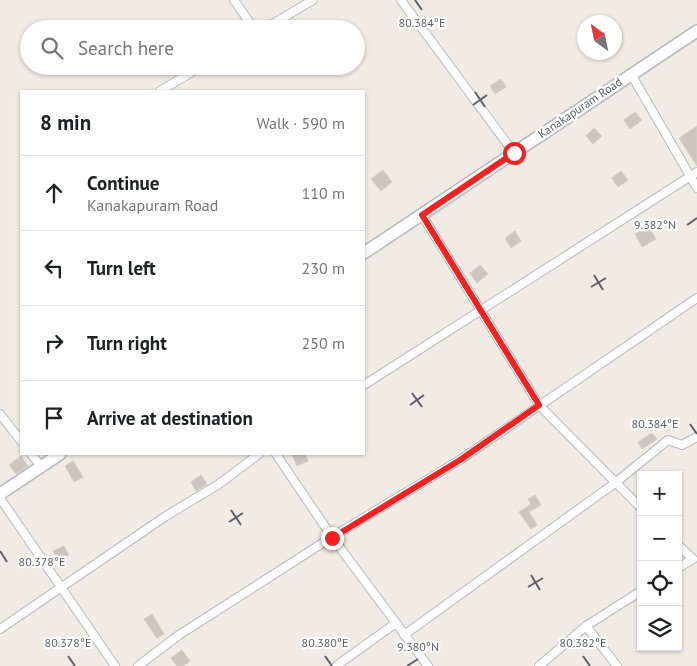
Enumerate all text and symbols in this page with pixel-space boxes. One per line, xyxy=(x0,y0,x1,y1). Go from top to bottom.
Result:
text: 80.384°E xyxy=(399,15,445,30)
north arrow xyxy=(577,15,622,60)
search box xyxy=(20,20,365,75)
icon: search xyxy=(38,34,66,62)
text: Search here xyxy=(78,36,174,60)
street label: Kanakapuram Road xyxy=(535,74,625,141)
text: 8 min xyxy=(40,109,91,136)
text: Walk · 590 m xyxy=(256,113,345,133)
route start xyxy=(503,142,526,165)
text: Continue xyxy=(87,171,159,195)
icon: ahead xyxy=(40,179,68,207)
text: 110 m xyxy=(302,183,345,203)
text: Kanakapuram Road xyxy=(87,195,218,215)
text: 9.382°N xyxy=(634,217,676,232)
icon: left xyxy=(40,254,68,282)
text: Turn left xyxy=(87,256,156,280)
text: 230 m xyxy=(302,258,345,278)
icon: right xyxy=(40,329,68,357)
text: Turn right xyxy=(87,331,167,355)
text: 250 m xyxy=(302,333,345,353)
icon: arrive xyxy=(40,404,68,432)
text: Arrive at destination xyxy=(87,406,253,430)
text: 80.384°E xyxy=(632,416,678,431)
map controls xyxy=(637,471,682,651)
button: + xyxy=(637,471,682,516)
button: − xyxy=(637,516,682,561)
route end xyxy=(321,527,344,550)
text: 80.378°E xyxy=(19,554,65,569)
button: locate xyxy=(637,561,682,606)
button: layers xyxy=(637,606,682,651)
text: 80.378°E xyxy=(45,635,91,650)
text: 80.380°E xyxy=(302,635,348,650)
text: 80.382°E xyxy=(560,635,606,650)
text: 9.380°N xyxy=(397,639,439,654)

